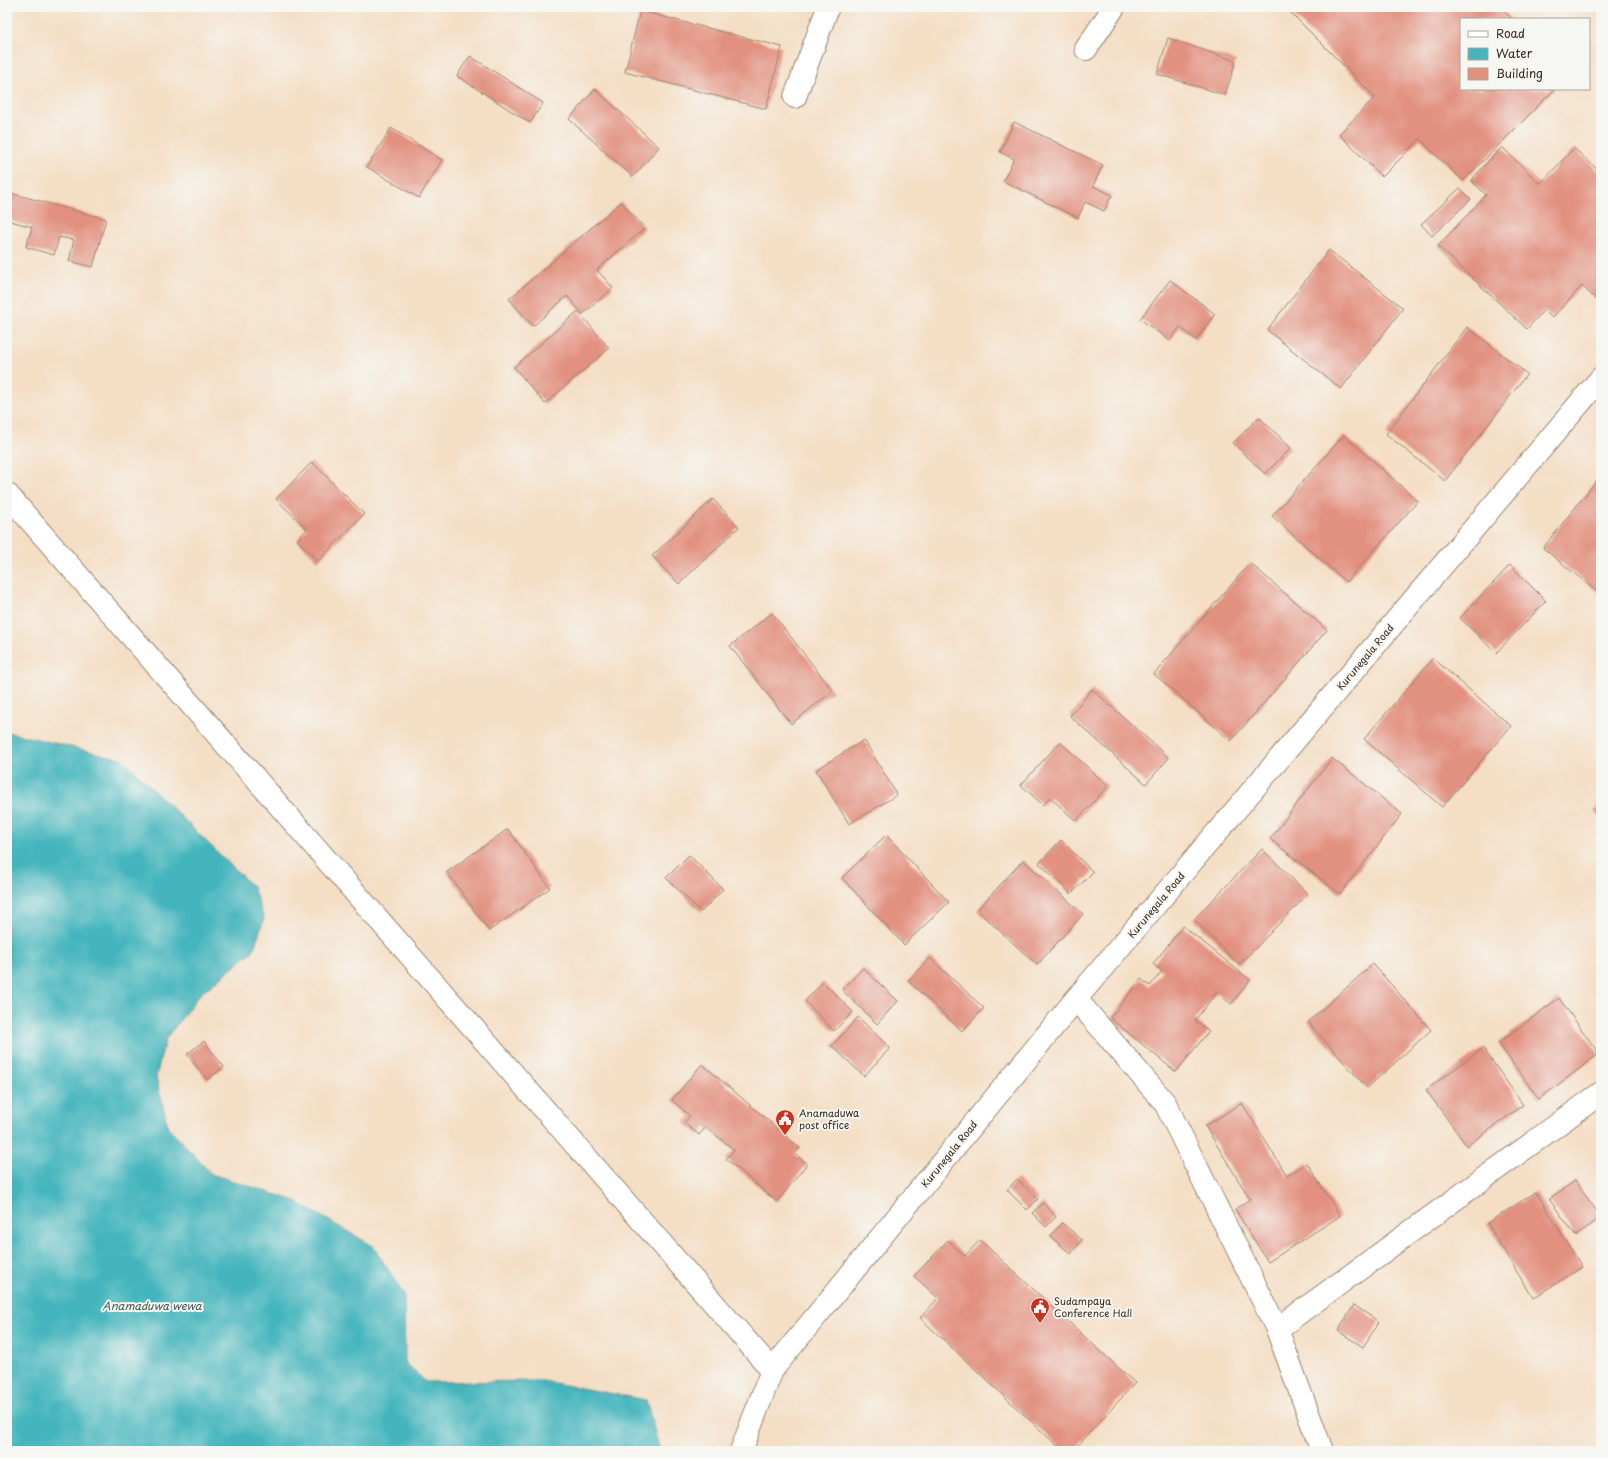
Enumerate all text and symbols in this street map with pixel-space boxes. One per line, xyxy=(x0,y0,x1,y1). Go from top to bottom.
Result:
legend xyxy=(1460,18,1590,90)
text: Road xyxy=(1496,24,1525,42)
text: Water xyxy=(1496,44,1533,62)
text: Building xyxy=(1496,64,1543,82)
street label: Kurunegala Road xyxy=(1332,620,1397,693)
street label: Kurunegala Road xyxy=(1123,868,1188,941)
place label: Anamaduwa post office xyxy=(799,1105,860,1132)
public building icon: Anamaduwa post office xyxy=(774,1108,796,1136)
street label: Kurunegala Road xyxy=(917,1117,980,1190)
place label: Sudampaya Conference Hall xyxy=(1054,1293,1133,1320)
public building icon: Sudampaya Conference Hall xyxy=(1029,1296,1051,1324)
water label: Anamaduwa wewa xyxy=(102,1297,203,1314)

